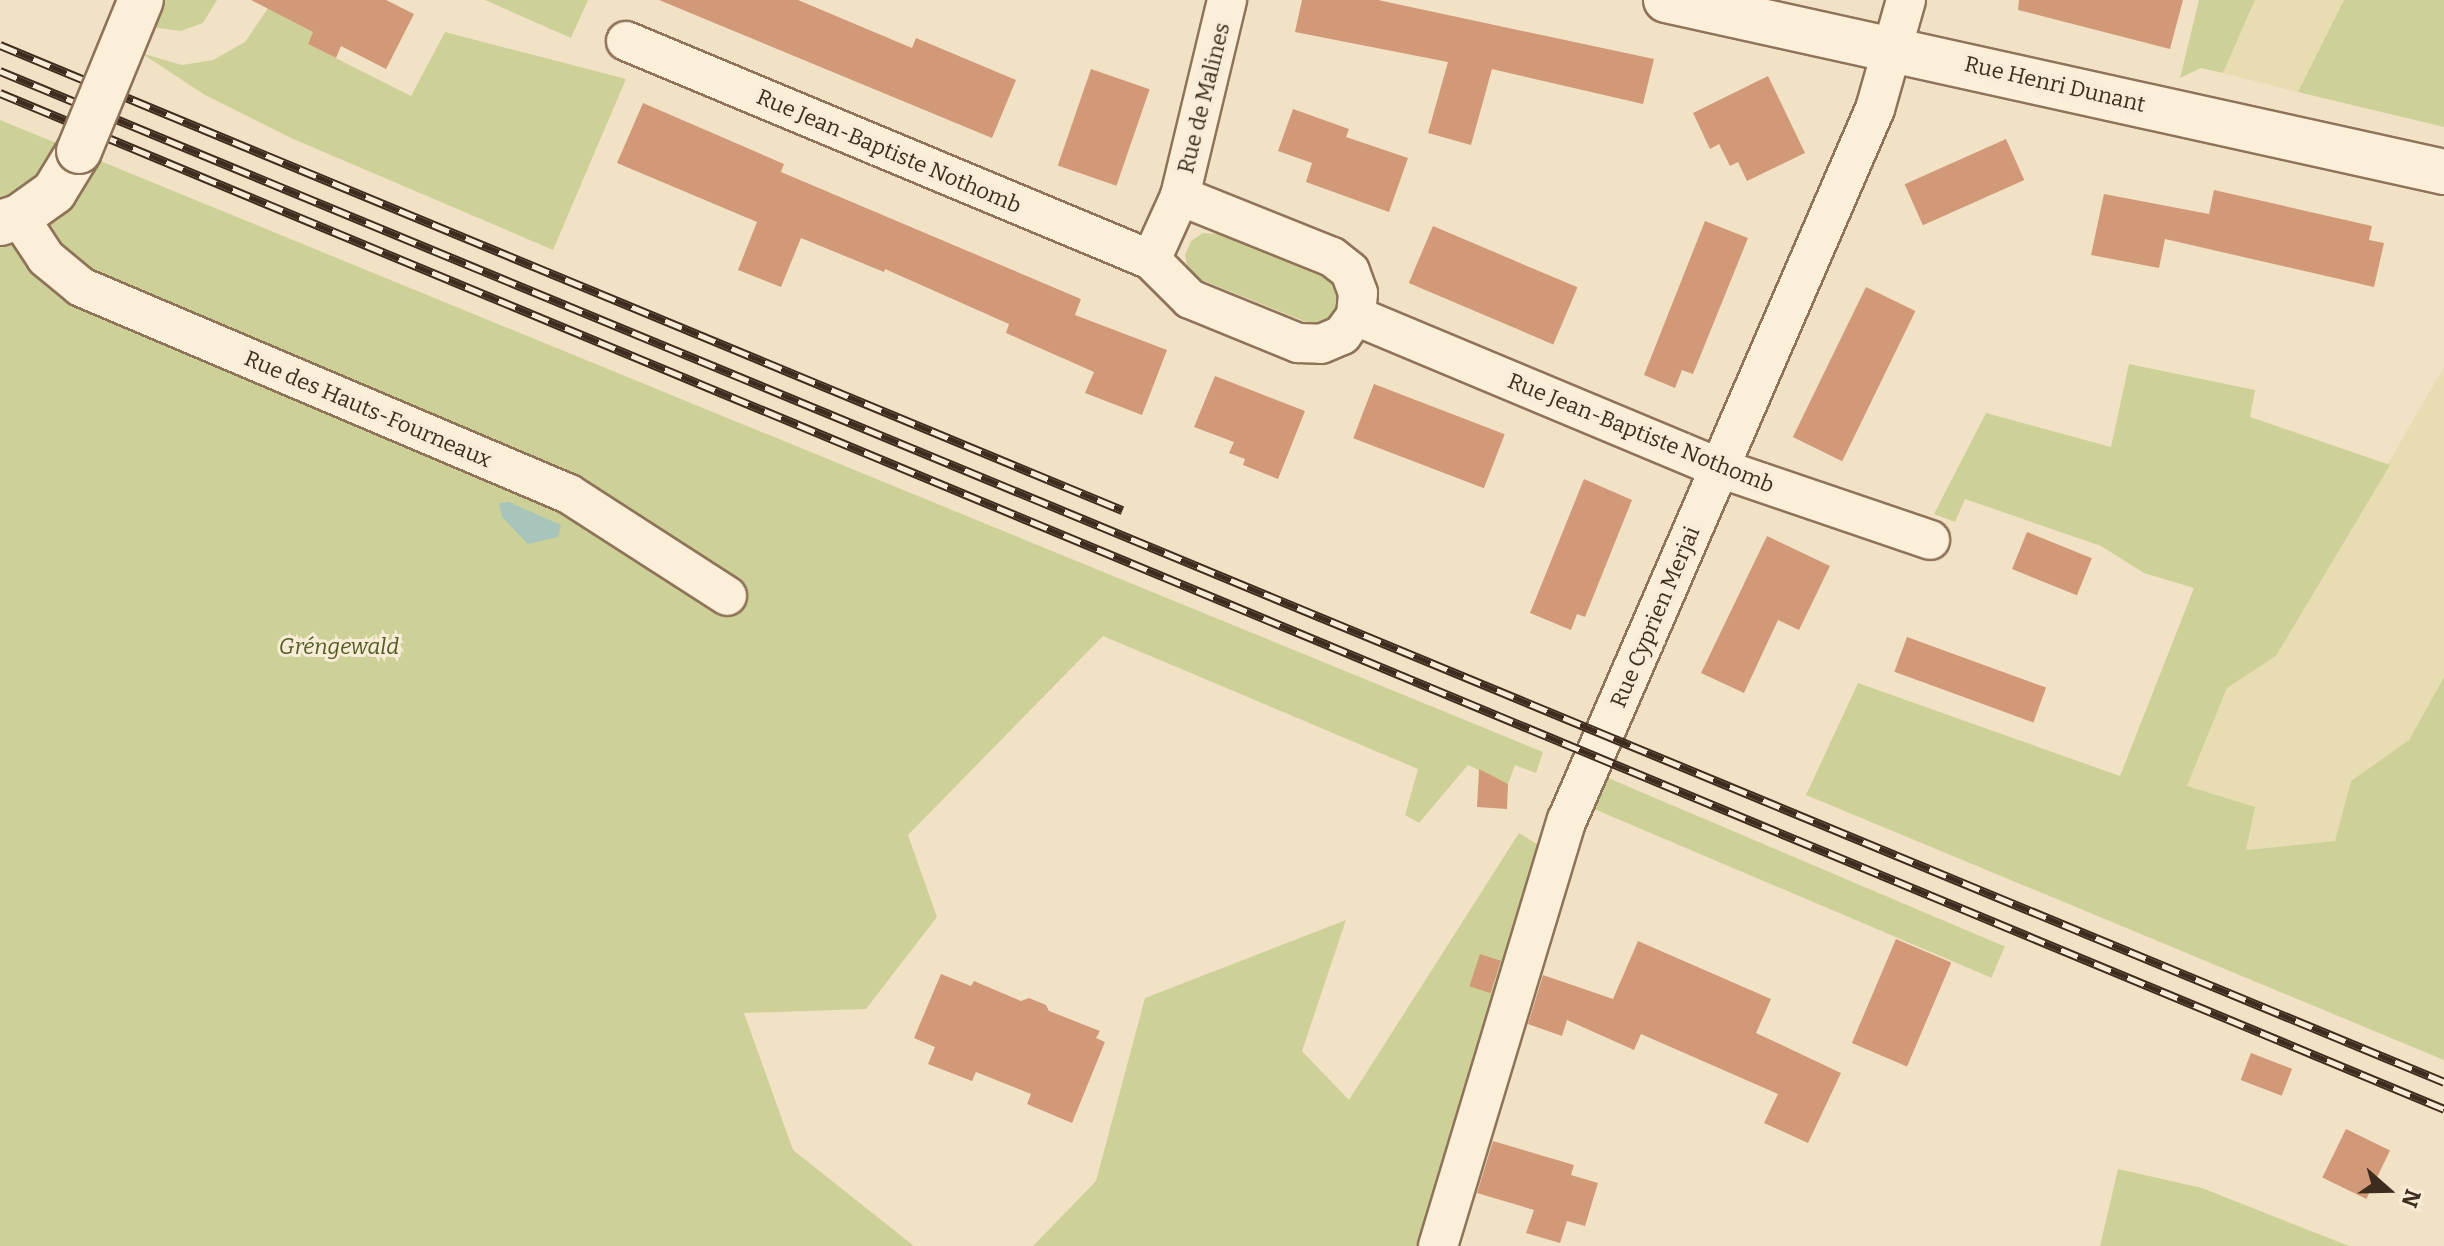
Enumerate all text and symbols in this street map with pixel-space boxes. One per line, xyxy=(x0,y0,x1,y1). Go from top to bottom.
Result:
street label: Rue de Malines xyxy=(1173,20,1235,176)
street label: Rue Henri Dunant xyxy=(1962,50,2148,118)
street label: Rue Jean-Baptiste Nothomb xyxy=(753,83,1025,219)
street label: Rue des Hauts-Fourneaux xyxy=(240,345,496,473)
street label: Rue Jean-Baptiste Nothomb xyxy=(1504,367,1778,499)
street label: Rue Cyprien Merjai xyxy=(1605,522,1705,712)
park label: Gréngewald xyxy=(279,634,399,660)
north arrow xyxy=(2348,1150,2428,1230)
text: N xyxy=(2395,1186,2427,1211)

